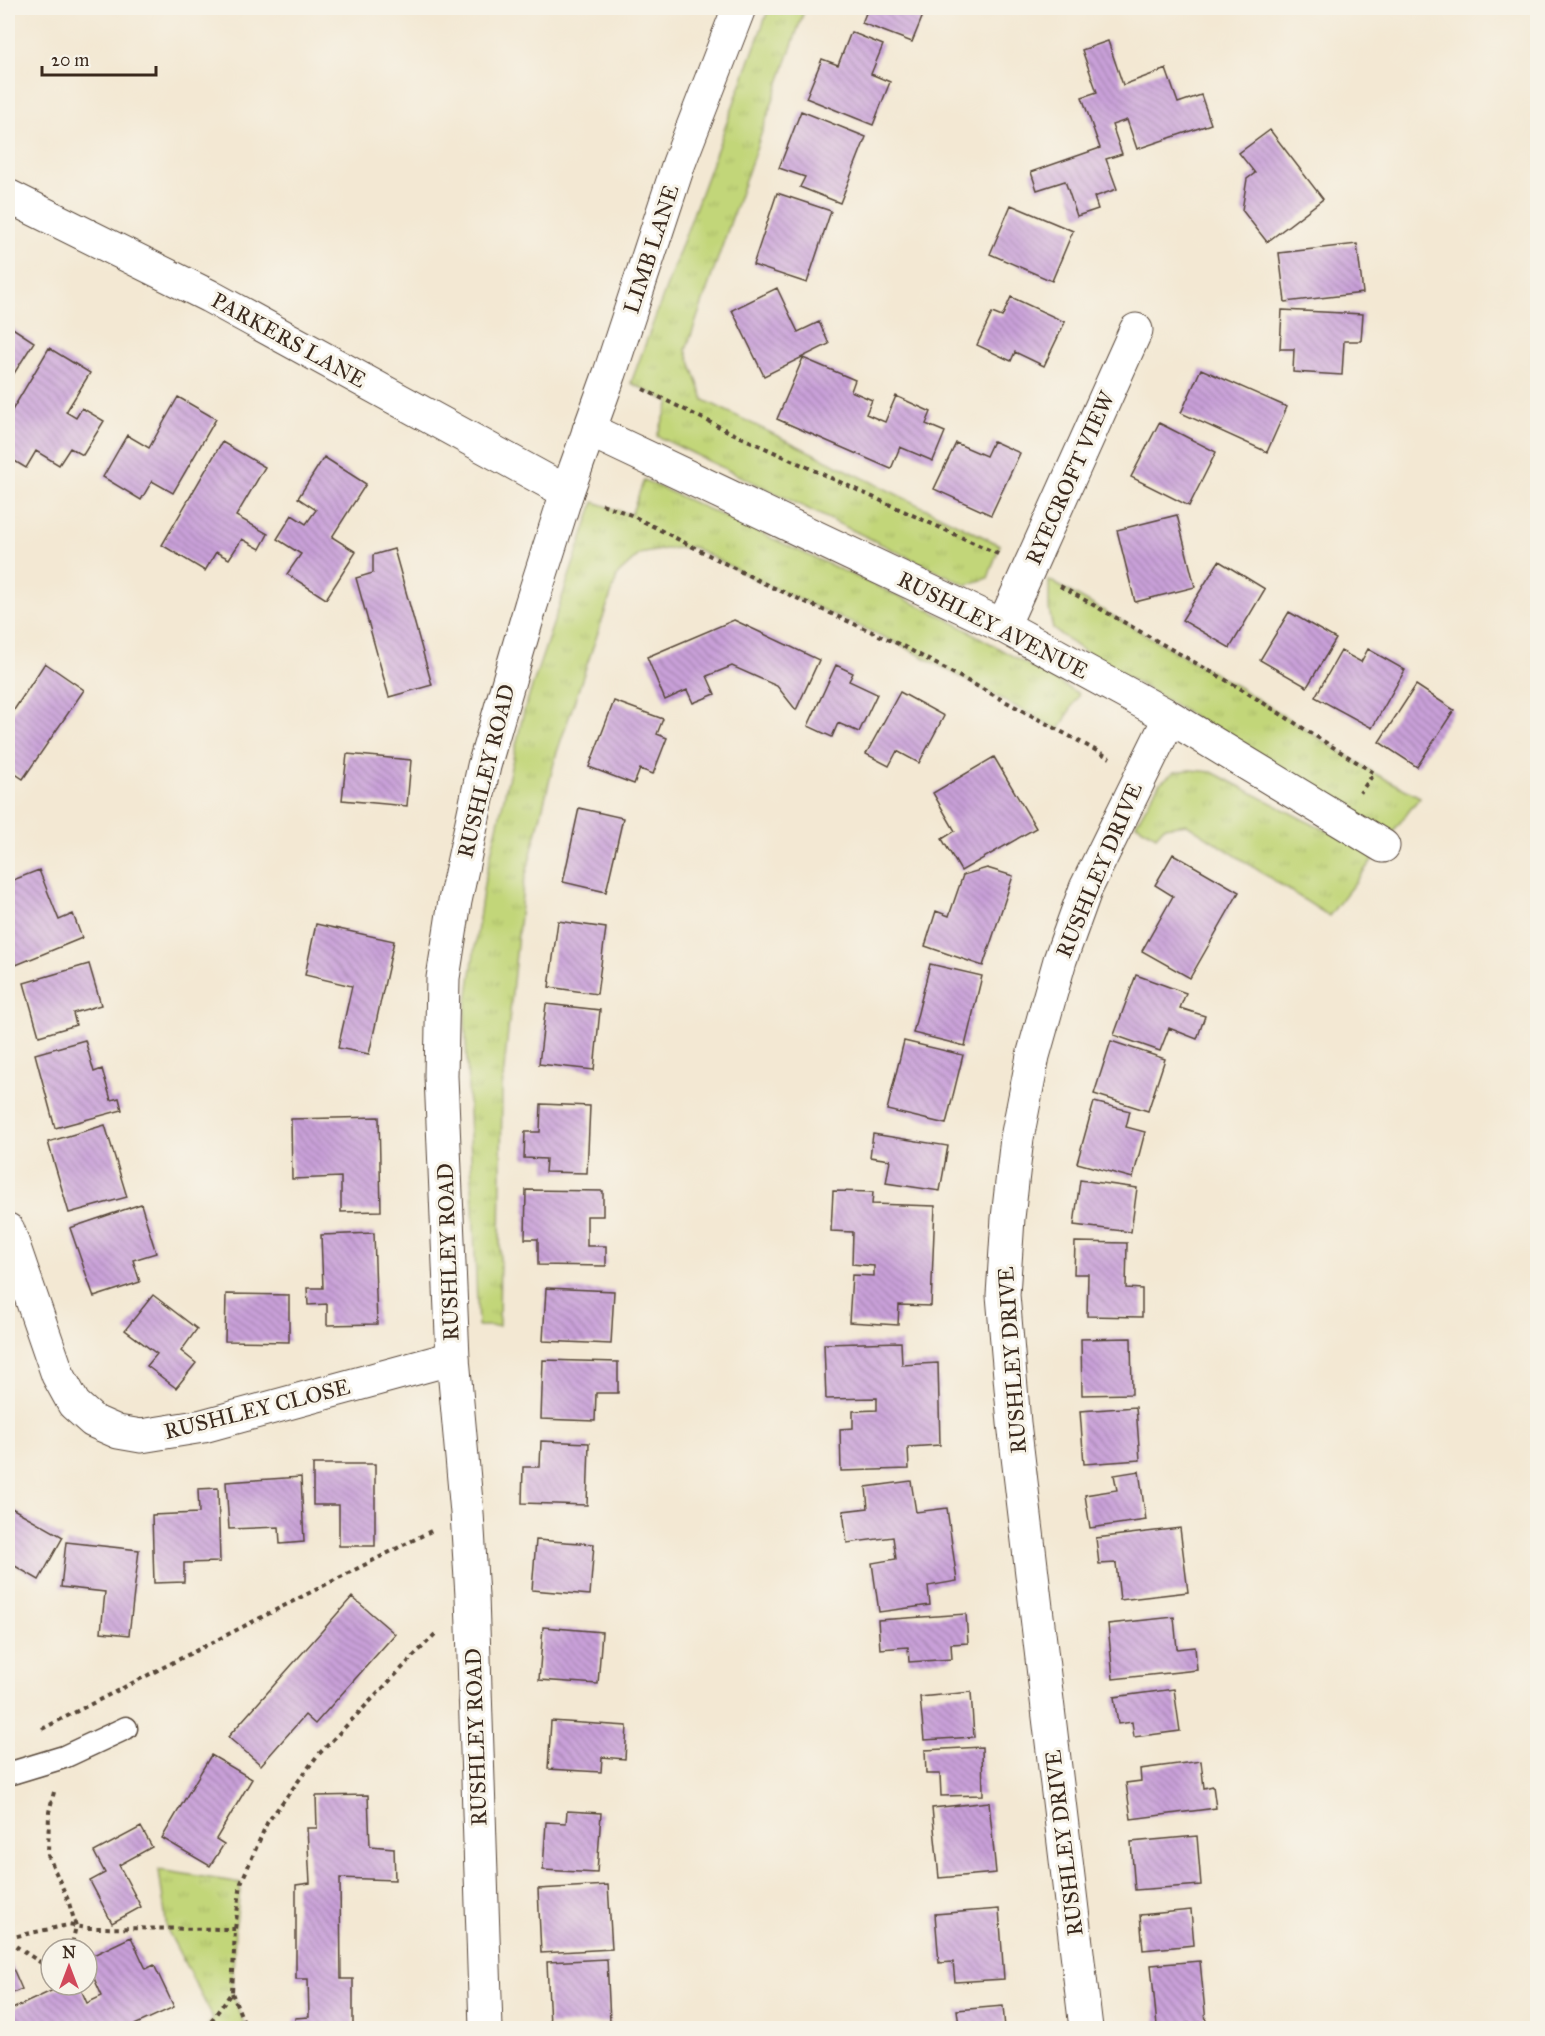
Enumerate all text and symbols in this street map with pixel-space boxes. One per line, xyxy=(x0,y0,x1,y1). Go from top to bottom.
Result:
scale bar xyxy=(42,39,156,77)
text: 20 m xyxy=(51,49,89,71)
street label: LIMB LANE xyxy=(617,181,685,317)
street label: PARKERS LANE xyxy=(207,286,371,394)
street label: RYECROFT VIEW xyxy=(1020,386,1121,569)
street label: RUSHLEY AVENUE xyxy=(893,565,1093,685)
street label: RUSHLEY ROAD xyxy=(451,681,521,861)
street label: RUSHLEY DRIVE xyxy=(1050,778,1148,961)
street label: RUSHLEY ROAD xyxy=(431,1163,465,1341)
street label: RUSHLEY DRIVE xyxy=(992,1265,1032,1454)
street label: RUSHLEY CLOSE xyxy=(161,1373,353,1445)
street label: RUSHLEY ROAD xyxy=(459,1648,493,1826)
street label: RUSHLEY DRIVE xyxy=(1039,1748,1089,1938)
north arrow xyxy=(39,1937,99,1997)
text: N xyxy=(62,1943,76,1962)

